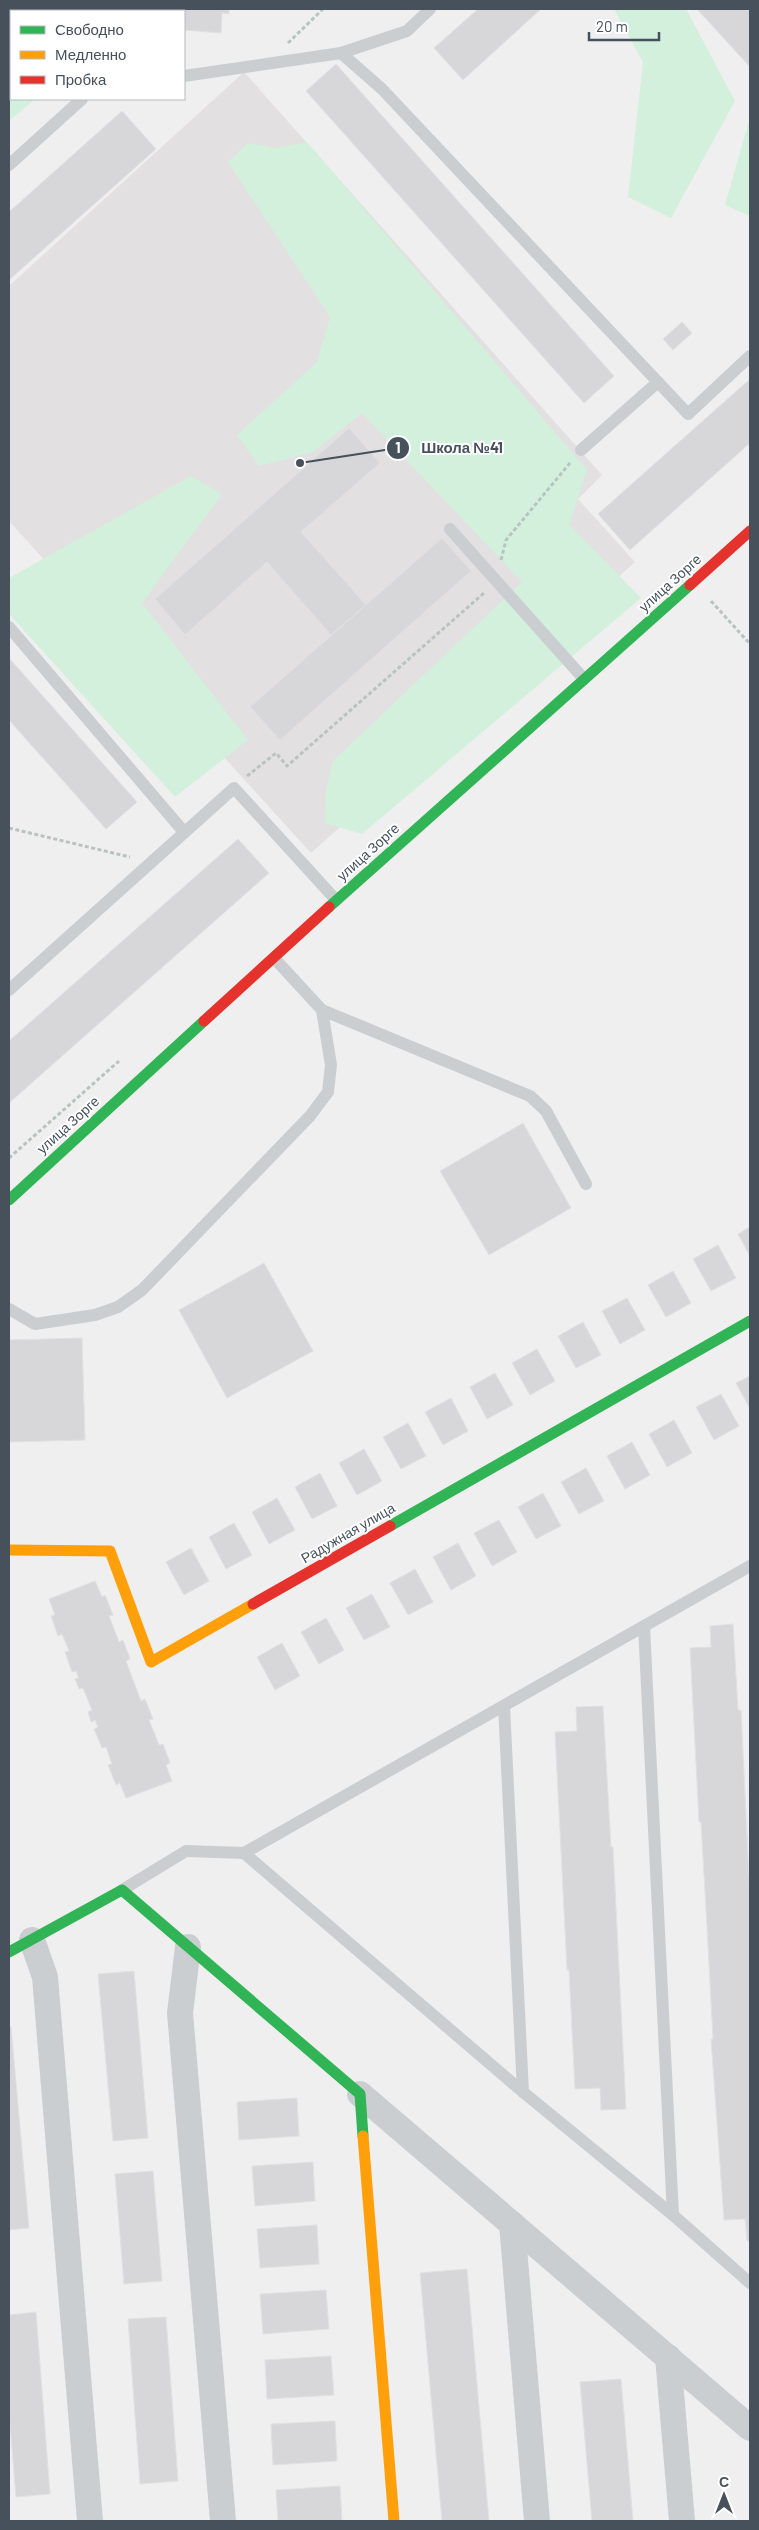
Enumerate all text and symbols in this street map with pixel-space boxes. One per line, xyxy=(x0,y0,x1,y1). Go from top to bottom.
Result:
legend xyxy=(10,10,185,100)
scale bar xyxy=(589,10,659,42)
text: 20 m xyxy=(596,17,628,35)
text: Свободно xyxy=(55,20,124,38)
text: Медленно xyxy=(55,45,126,63)
text: Пробка xyxy=(55,70,107,88)
callout: Школа №41 xyxy=(386,433,513,463)
text: 1 xyxy=(395,438,401,456)
text: Школа №41 xyxy=(421,438,503,456)
street label: улица Зорге xyxy=(635,550,704,615)
street label: улица Зорге xyxy=(333,819,402,884)
street label: улица Зорге xyxy=(33,1092,102,1157)
street label: Радужная улица xyxy=(298,1499,398,1566)
north arrow xyxy=(699,2470,749,2520)
text: С xyxy=(719,2473,729,2490)

